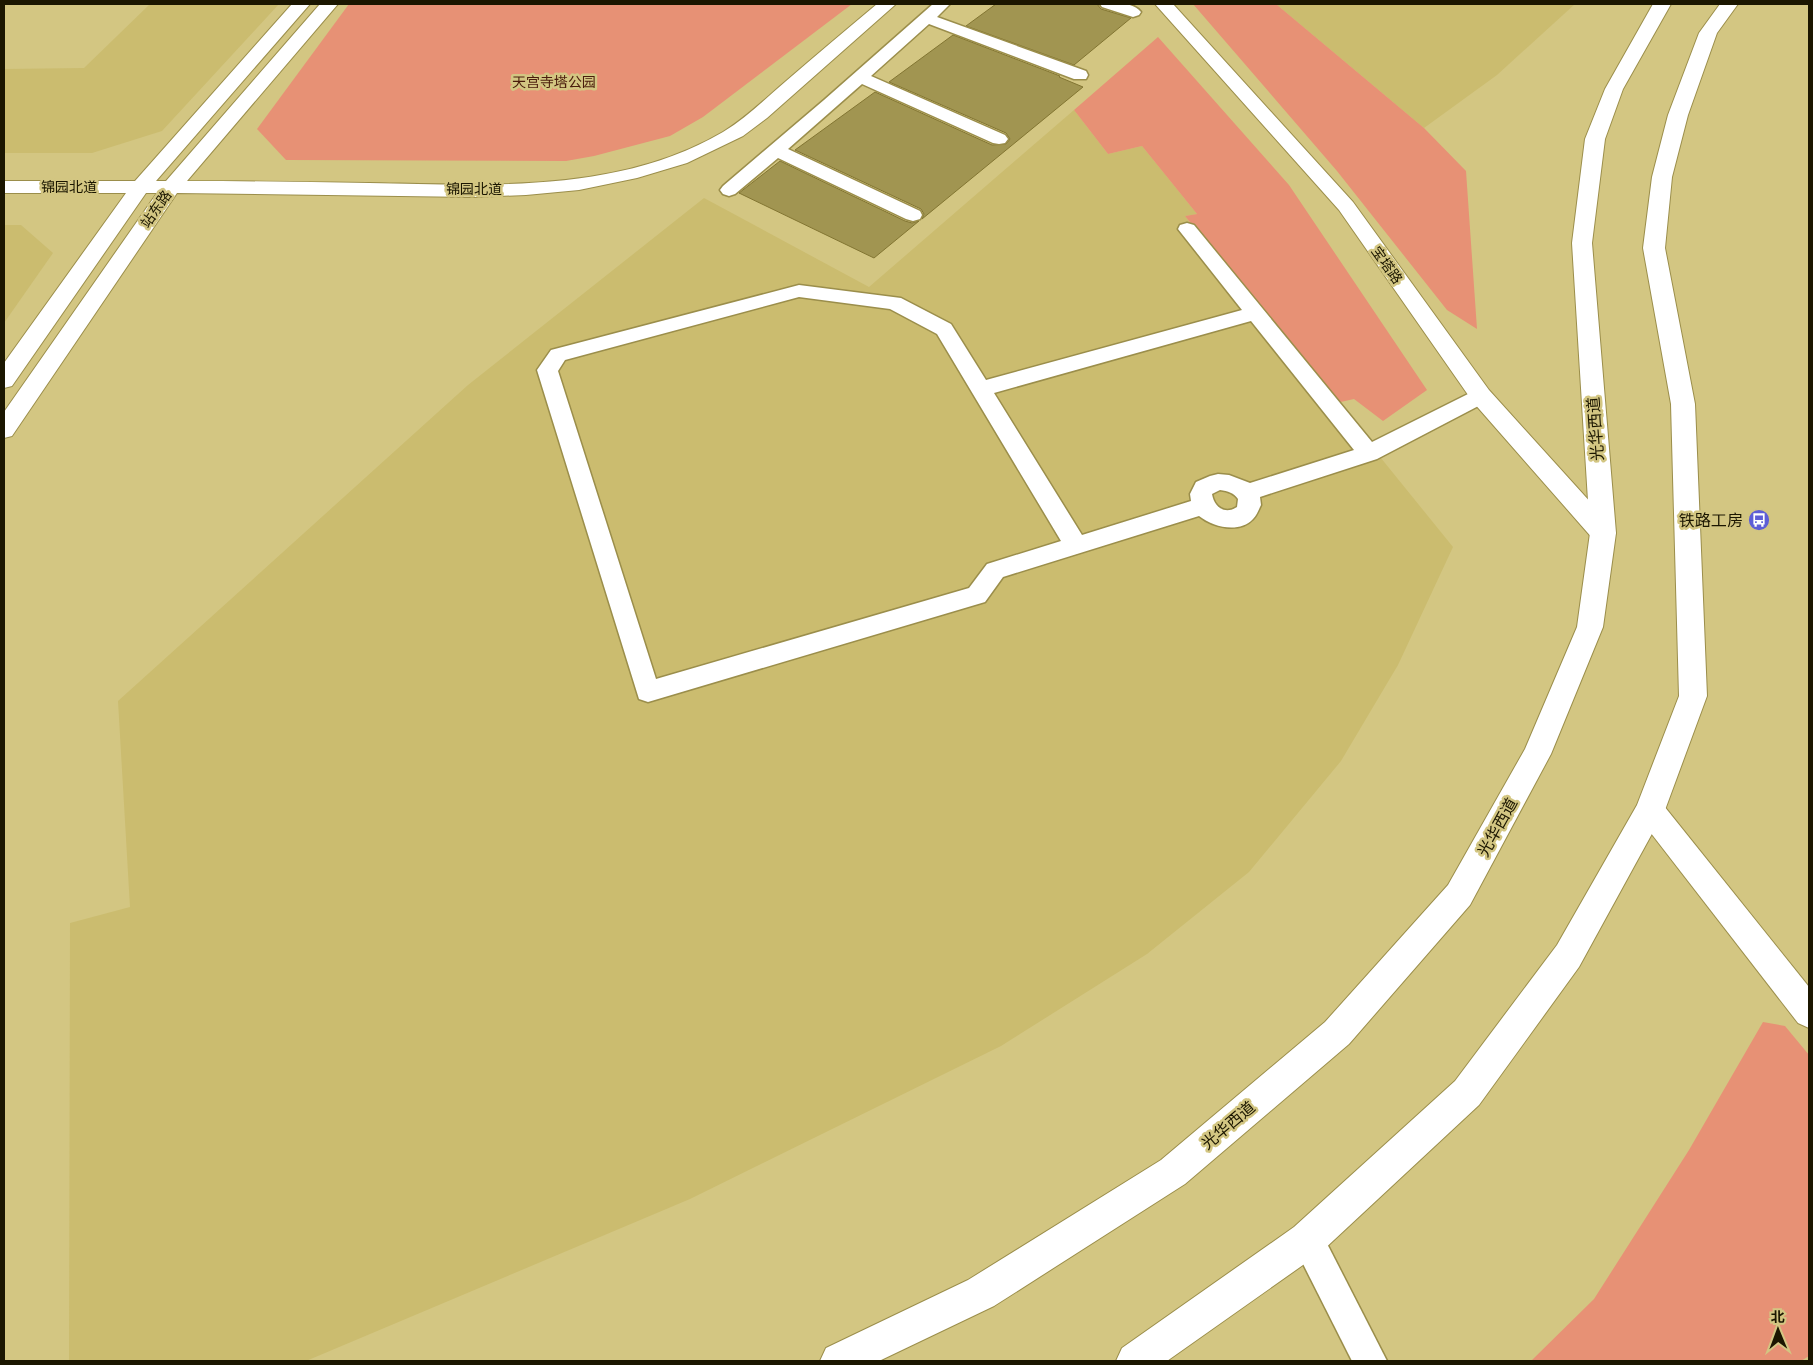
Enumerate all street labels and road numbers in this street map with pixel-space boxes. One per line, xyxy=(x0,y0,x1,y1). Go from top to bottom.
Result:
street label: 锦园北道 xyxy=(41,178,97,196)
street label: 锦园北道 xyxy=(446,180,502,198)
street label: 站东路 xyxy=(137,187,175,231)
street label: 宝塔路 xyxy=(1368,243,1406,287)
street label: 光华西道 xyxy=(1583,396,1608,462)
street label: 光华西道 xyxy=(1473,794,1522,860)
street label: 光华西道 xyxy=(1197,1097,1260,1154)

